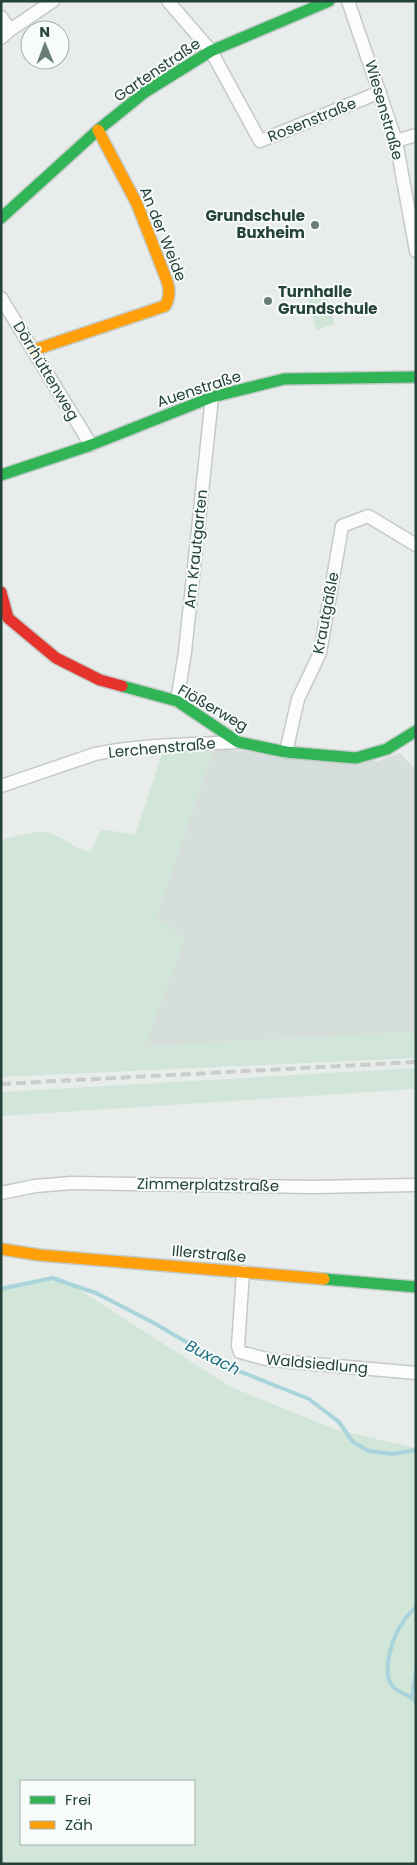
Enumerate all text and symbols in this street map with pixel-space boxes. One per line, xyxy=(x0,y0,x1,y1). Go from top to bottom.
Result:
north arrow xyxy=(20,20,70,70)
text: N xyxy=(39,22,50,42)
street label: Gartenstraße xyxy=(109,33,204,106)
street label: Wiesenstraße xyxy=(360,58,409,162)
street label: Rosenstraße xyxy=(264,92,359,147)
street label: An der Weide xyxy=(135,184,192,284)
place label: Grundschule Buxheim xyxy=(205,205,305,243)
marker: Grundschule Buxheim xyxy=(309,219,321,231)
place label: Turnhalle Grundschule xyxy=(278,281,378,319)
marker: Turnhalle Grundschule xyxy=(262,295,274,307)
street label: Dörrhüttenweg xyxy=(9,317,84,424)
street label: Auenstraße xyxy=(154,365,244,412)
street label: Am Krautgarten xyxy=(179,488,212,610)
street label: Krautgäßle xyxy=(307,570,344,656)
street label: Flößerweg xyxy=(174,679,252,736)
street label: Lerchenstraße xyxy=(107,732,216,763)
street label: Zimmerplatzstraße xyxy=(137,1173,279,1196)
street label: Illerstraße xyxy=(171,1240,247,1267)
water label: Buxach xyxy=(181,1334,244,1381)
street label: Waldsiedlung xyxy=(265,1349,369,1378)
legend xyxy=(20,1780,195,1845)
text: Frei xyxy=(65,1789,91,1810)
text: Zäh xyxy=(65,1814,93,1835)

